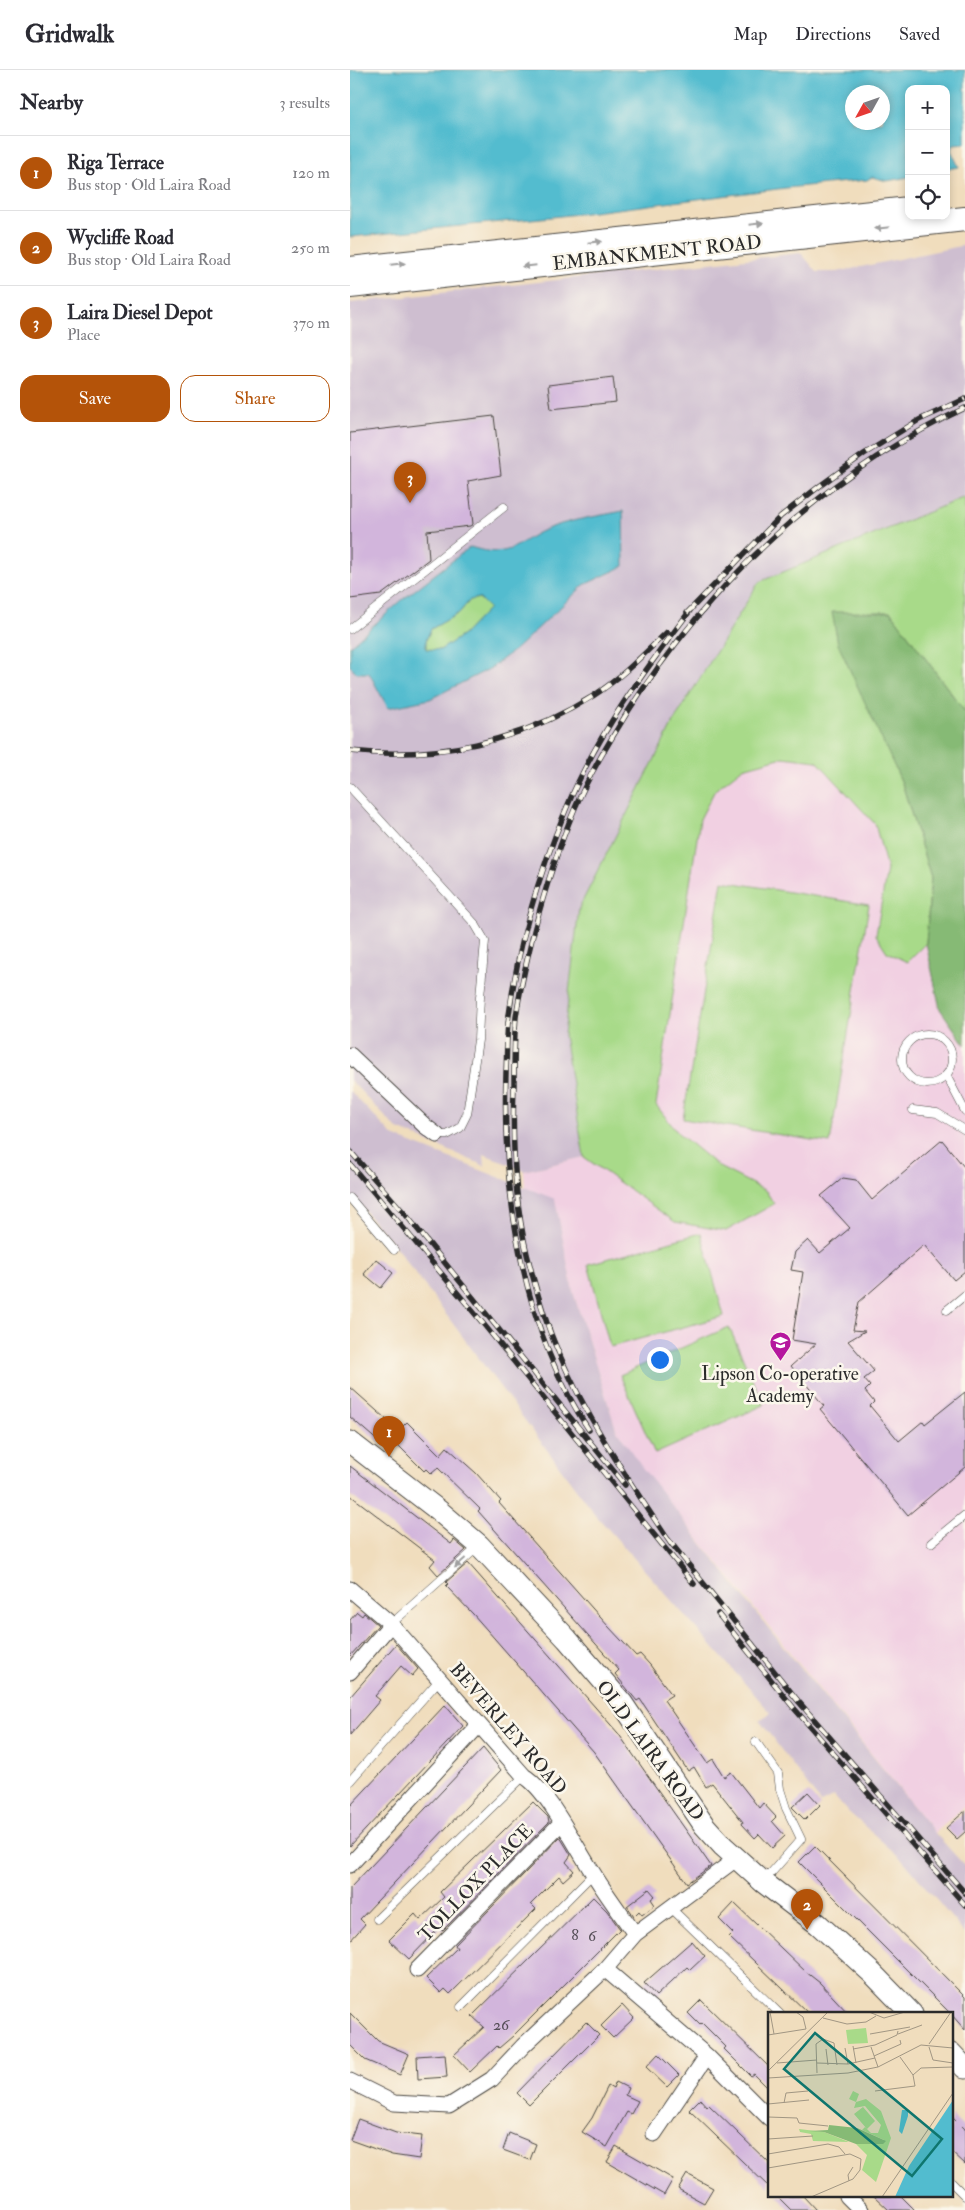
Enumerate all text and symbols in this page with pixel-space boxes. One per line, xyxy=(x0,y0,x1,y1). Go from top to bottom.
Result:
text: Gridwalk xyxy=(25,19,114,50)
text: Map xyxy=(734,23,767,46)
text: Directions xyxy=(795,23,871,46)
text: Saved xyxy=(899,23,940,46)
north arrow xyxy=(845,85,890,130)
map controls xyxy=(905,85,950,220)
button: + xyxy=(905,85,950,130)
text: Nearby xyxy=(20,89,83,116)
text: 3 results xyxy=(279,93,330,113)
button: − xyxy=(905,130,950,175)
text: Riga Terrace xyxy=(67,151,164,175)
text: 1 xyxy=(33,163,39,183)
text: 120 m xyxy=(292,163,330,183)
text: Bus stop · Old Laira Road xyxy=(67,175,231,195)
button: locate xyxy=(905,175,950,220)
one-way arrow xyxy=(749,220,765,228)
one-way arrow xyxy=(873,224,889,232)
text: Wycliffe Road xyxy=(67,226,174,250)
street label: EMBANKMENT ROAD xyxy=(551,230,763,276)
text: 2 xyxy=(32,238,40,258)
text: 250 m xyxy=(291,238,330,258)
one-way arrow xyxy=(587,238,603,246)
text: Bus stop · Old Laira Road xyxy=(67,250,231,270)
one-way arrow xyxy=(391,259,407,267)
one-way arrow xyxy=(520,262,536,270)
text: Laira Diesel Depot xyxy=(67,301,213,325)
text: 3 xyxy=(33,313,39,333)
text: 370 m xyxy=(293,313,330,333)
text: Place xyxy=(67,325,100,345)
button: Save xyxy=(20,375,170,422)
button: Share xyxy=(180,375,330,422)
pin: 3 xyxy=(394,462,426,503)
school or university icon: Lipson Co-operative Academy xyxy=(768,1330,792,1361)
your location xyxy=(647,1347,673,1373)
place label: Lipson Co-operative Academy xyxy=(701,1362,859,1408)
pin: 1 xyxy=(373,1416,405,1457)
one-way arrow xyxy=(454,1557,466,1569)
street label: BEVERLEY ROAD xyxy=(444,1658,572,1800)
street label: OLD LAIRA ROAD xyxy=(591,1676,709,1826)
street label: TOLLOX PLACE xyxy=(413,1818,538,1947)
pin: 2 xyxy=(791,1889,823,1930)
house number: 8 xyxy=(571,1925,579,1945)
house number: 6 xyxy=(588,1926,597,1946)
inset map xyxy=(768,2012,952,2198)
house number: 26 xyxy=(493,2015,510,2035)

